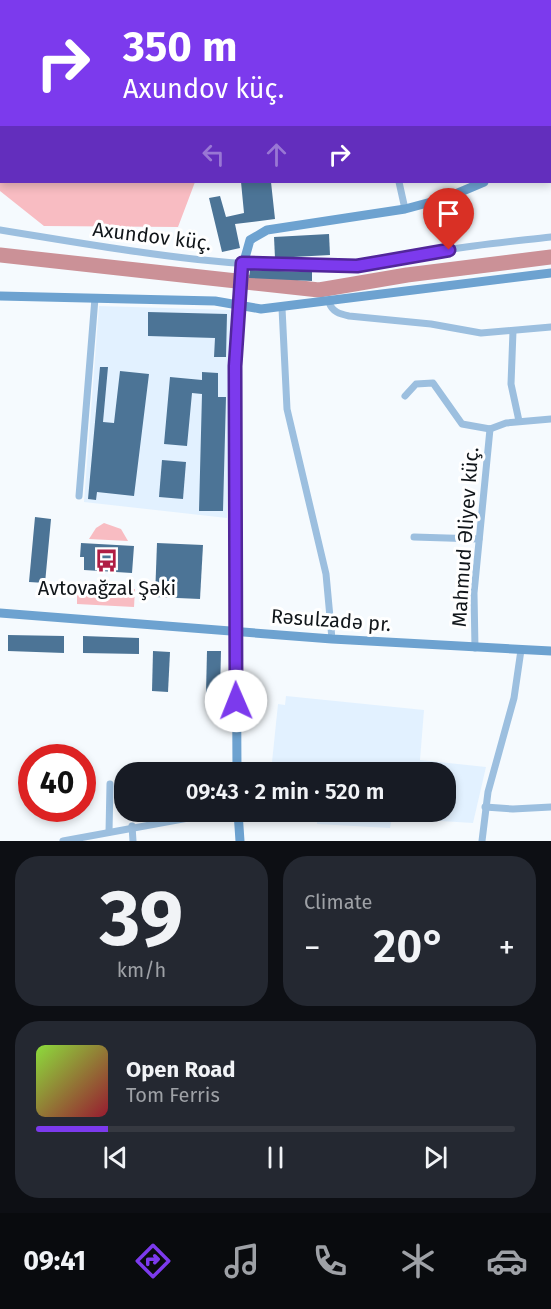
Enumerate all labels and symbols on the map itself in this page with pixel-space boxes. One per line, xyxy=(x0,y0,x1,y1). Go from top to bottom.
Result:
pin xyxy=(423,188,474,250)
street label: Axundov küç. xyxy=(91,217,213,256)
street label: Mahmud Əliyev küç. xyxy=(447,446,484,628)
bus stop icon: Avtovağzal Şəki xyxy=(94,548,120,574)
place label: Avtovağzal Şəki xyxy=(38,576,176,601)
street label: Rəsulzadə pr. xyxy=(270,604,392,636)
position arrow xyxy=(204,669,268,733)
speed limit sign: 40 xyxy=(18,744,96,822)

